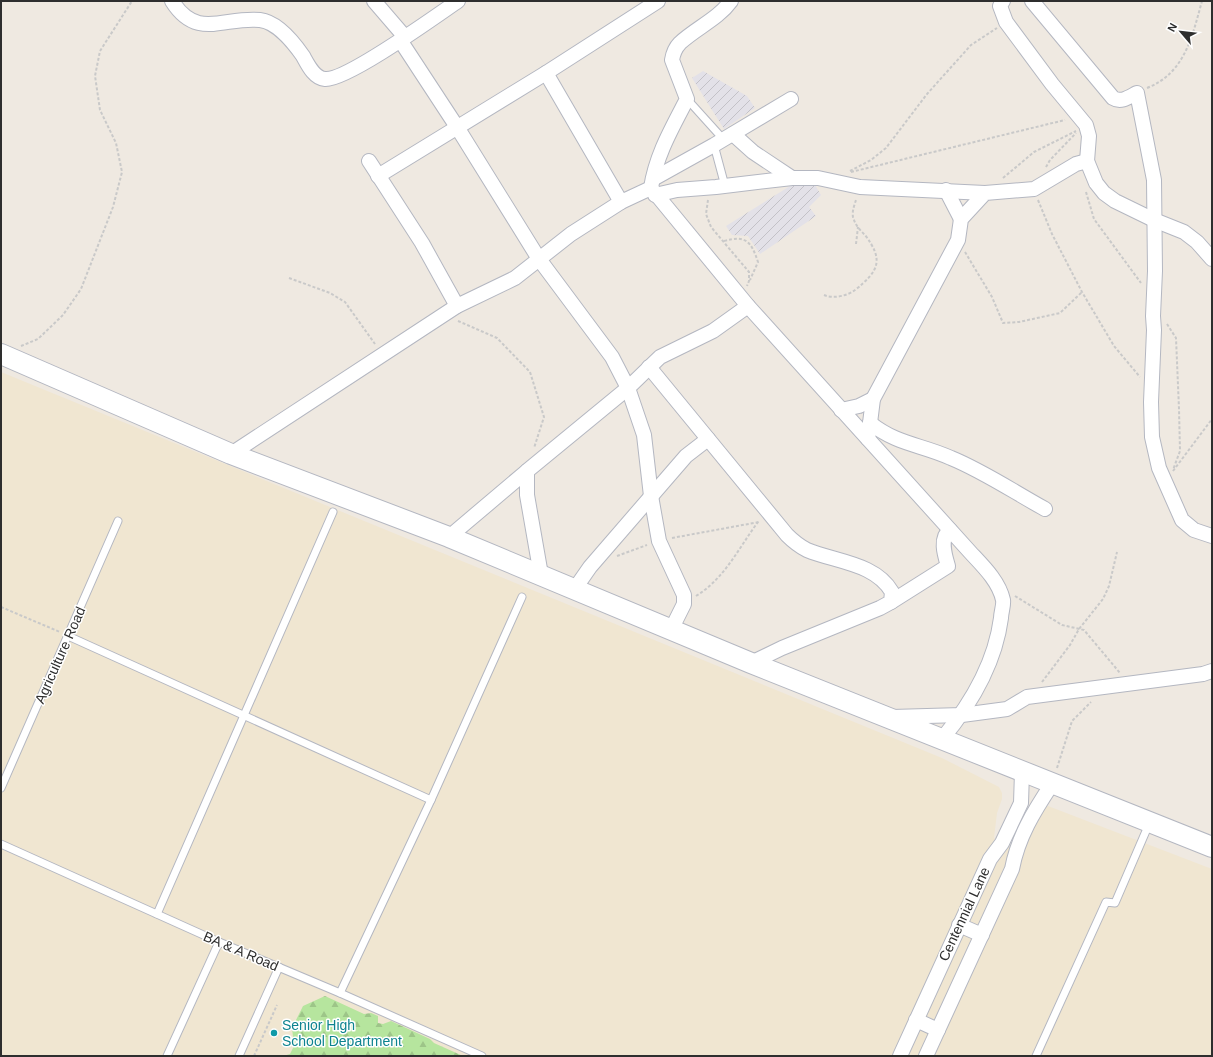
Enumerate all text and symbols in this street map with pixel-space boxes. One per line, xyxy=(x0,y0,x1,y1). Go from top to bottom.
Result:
north arrow xyxy=(1161,12,1201,52)
text: N xyxy=(1165,21,1179,34)
street label: Agriculture Road xyxy=(31,604,89,706)
street label: Centennial Lane xyxy=(935,864,993,964)
street label: BA & A Road xyxy=(201,928,281,974)
place label: Senior High School Department xyxy=(282,1017,402,1049)
marker: Senior High School Department xyxy=(269,1028,279,1038)

